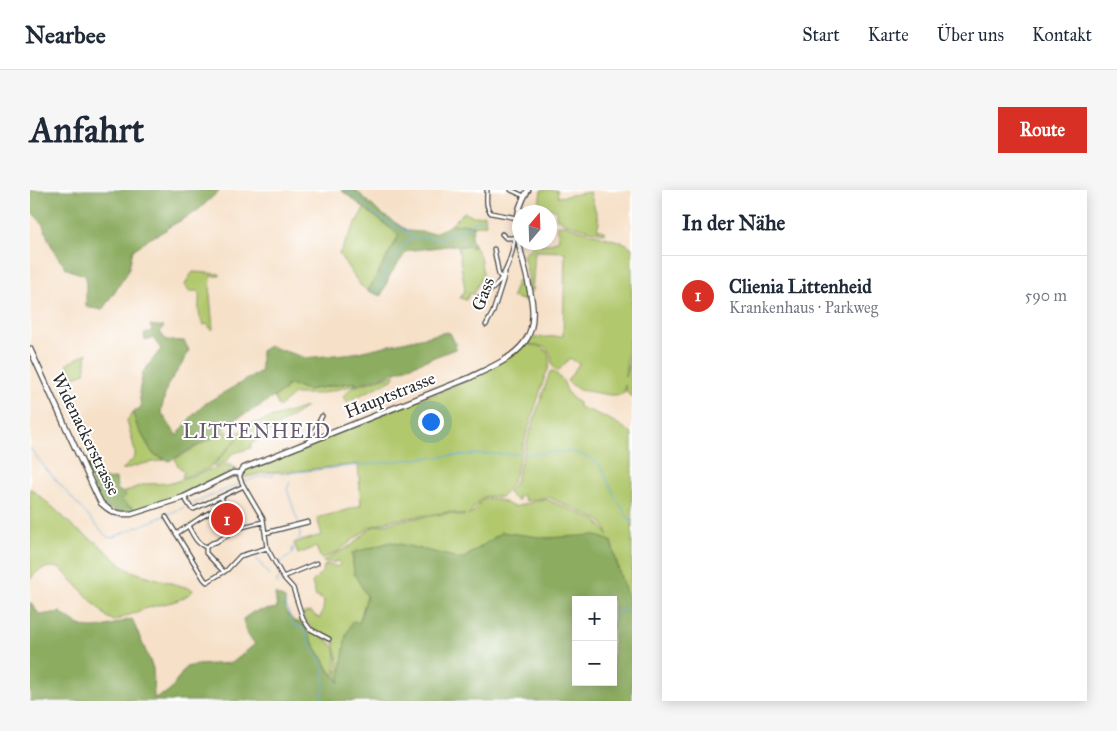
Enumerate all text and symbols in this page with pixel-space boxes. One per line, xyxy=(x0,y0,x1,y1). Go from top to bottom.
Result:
text: Nearbee xyxy=(25,20,106,50)
text: Start xyxy=(802,24,840,46)
text: Karte xyxy=(868,24,909,46)
text: Über uns xyxy=(937,24,1004,46)
text: Kontakt xyxy=(1032,24,1092,46)
button: Route xyxy=(998,107,1087,153)
text: Anfahrt xyxy=(30,109,144,152)
north arrow xyxy=(512,205,557,250)
text: In der Nähe xyxy=(682,210,785,236)
street label: Gass xyxy=(467,274,499,314)
text: Clienia Littenheid xyxy=(729,275,872,298)
text: 1 xyxy=(695,286,701,305)
text: 590 m xyxy=(1025,286,1067,305)
text: Krankenhaus · Parkweg xyxy=(729,298,878,317)
street label: Hauptstrasse xyxy=(341,367,439,423)
street label: Widenackerstrasse xyxy=(47,369,125,499)
your location xyxy=(418,409,444,435)
district label: LITTENHEID xyxy=(183,419,331,443)
pin: 1 xyxy=(211,500,243,538)
map controls xyxy=(572,596,617,686)
button: + xyxy=(572,596,617,641)
button: − xyxy=(572,641,617,686)

